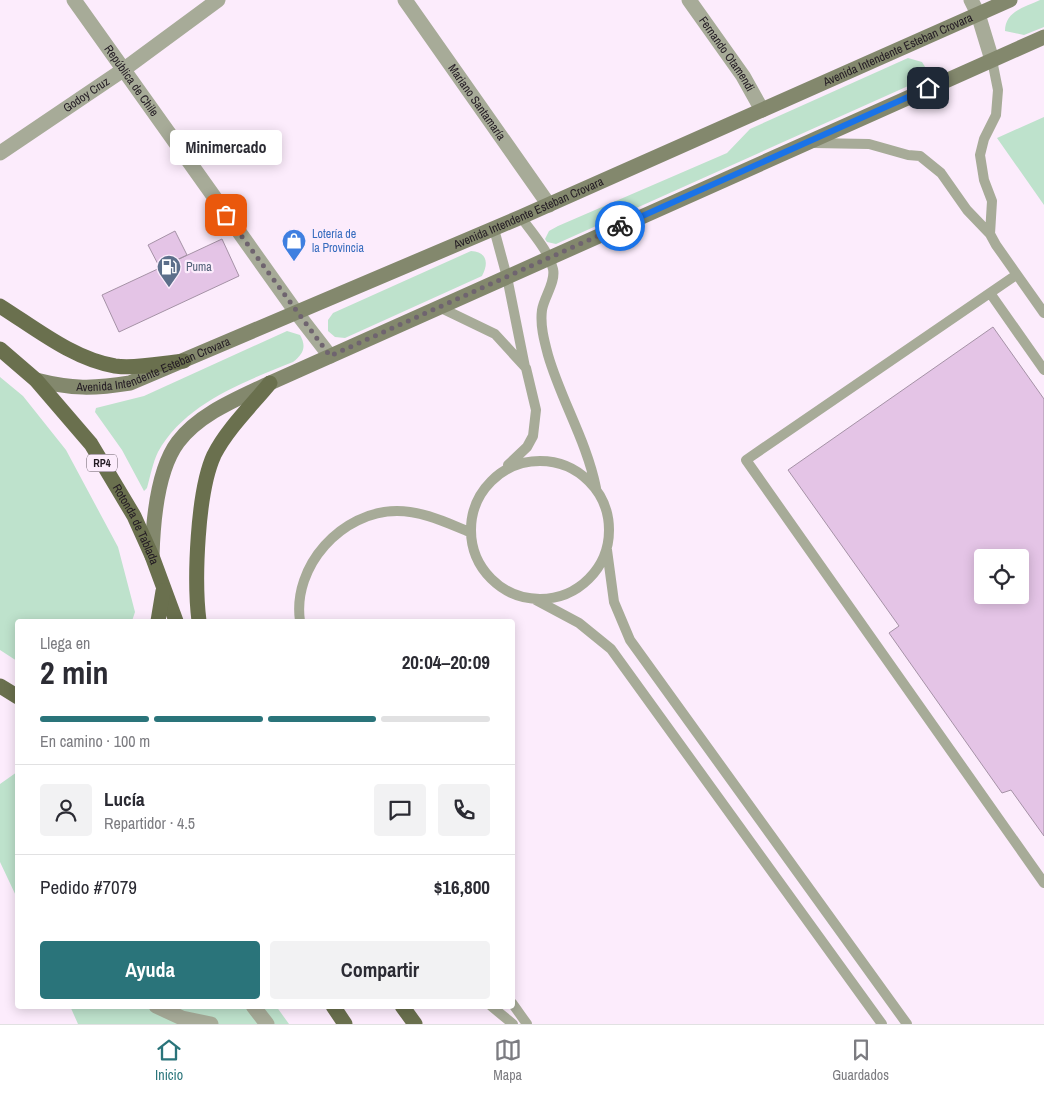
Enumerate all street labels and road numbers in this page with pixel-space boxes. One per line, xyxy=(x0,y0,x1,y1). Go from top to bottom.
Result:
street label: Avenida Intendente Esteban Crovara xyxy=(820,9,976,90)
street label: Fernando Otamendi xyxy=(695,13,758,94)
street label: República de Chile xyxy=(101,42,162,119)
street label: Mariano Santamaría xyxy=(444,61,510,144)
street label: Godoy Cruz xyxy=(60,73,113,116)
street label: Avenida Intendente Esteban Crovara xyxy=(450,173,606,253)
street label: Avenida Intendente Esteban Crovara xyxy=(75,333,233,395)
road number: RP4 xyxy=(87,454,117,472)
street label: Rotonda de Tablada xyxy=(109,481,163,567)

